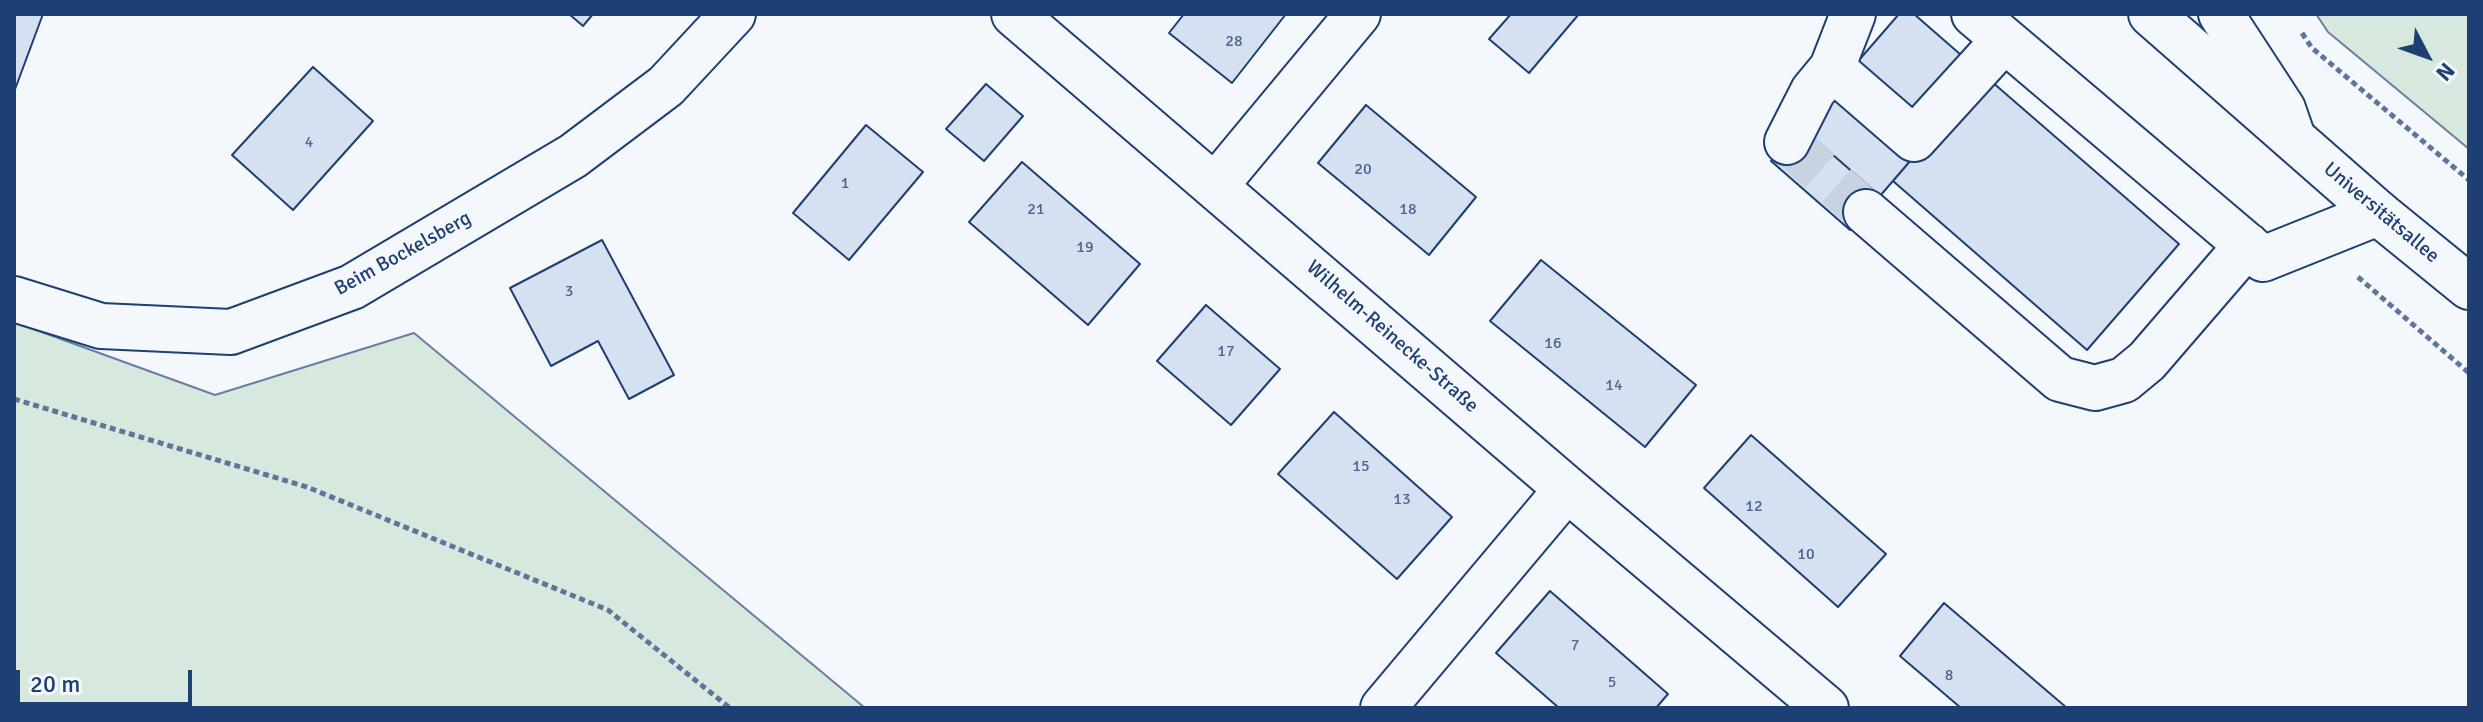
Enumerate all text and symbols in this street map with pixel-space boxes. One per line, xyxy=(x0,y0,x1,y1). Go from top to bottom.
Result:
north arrow xyxy=(2387,16,2467,96)
house number: 28 xyxy=(1225,32,1243,52)
text: N xyxy=(2430,57,2461,87)
house number: 4 xyxy=(305,133,313,153)
street label: Universitätsallee xyxy=(2318,158,2444,268)
house number: 20 xyxy=(1354,160,1372,180)
house number: 1 xyxy=(841,174,849,194)
house number: 21 xyxy=(1027,200,1045,220)
house number: 18 xyxy=(1399,200,1417,220)
street label: Beim Bockelsberg xyxy=(331,207,475,301)
house number: 19 xyxy=(1076,238,1094,258)
street label: Wilhelm-Reinecke-Straße xyxy=(1301,256,1483,418)
house number: 3 xyxy=(565,282,573,302)
house number: 16 xyxy=(1544,334,1562,354)
house number: 17 xyxy=(1217,342,1235,362)
house number: 14 xyxy=(1605,376,1623,396)
house number: 15 xyxy=(1352,457,1370,477)
house number: 13 xyxy=(1393,490,1411,510)
house number: 12 xyxy=(1745,497,1763,517)
house number: 10 xyxy=(1797,545,1815,565)
house number: 7 xyxy=(1571,636,1579,656)
scale bar xyxy=(20,654,196,704)
house number: 8 xyxy=(1945,666,1953,686)
text: 20 m xyxy=(30,669,80,699)
house number: 5 xyxy=(1608,673,1616,693)

